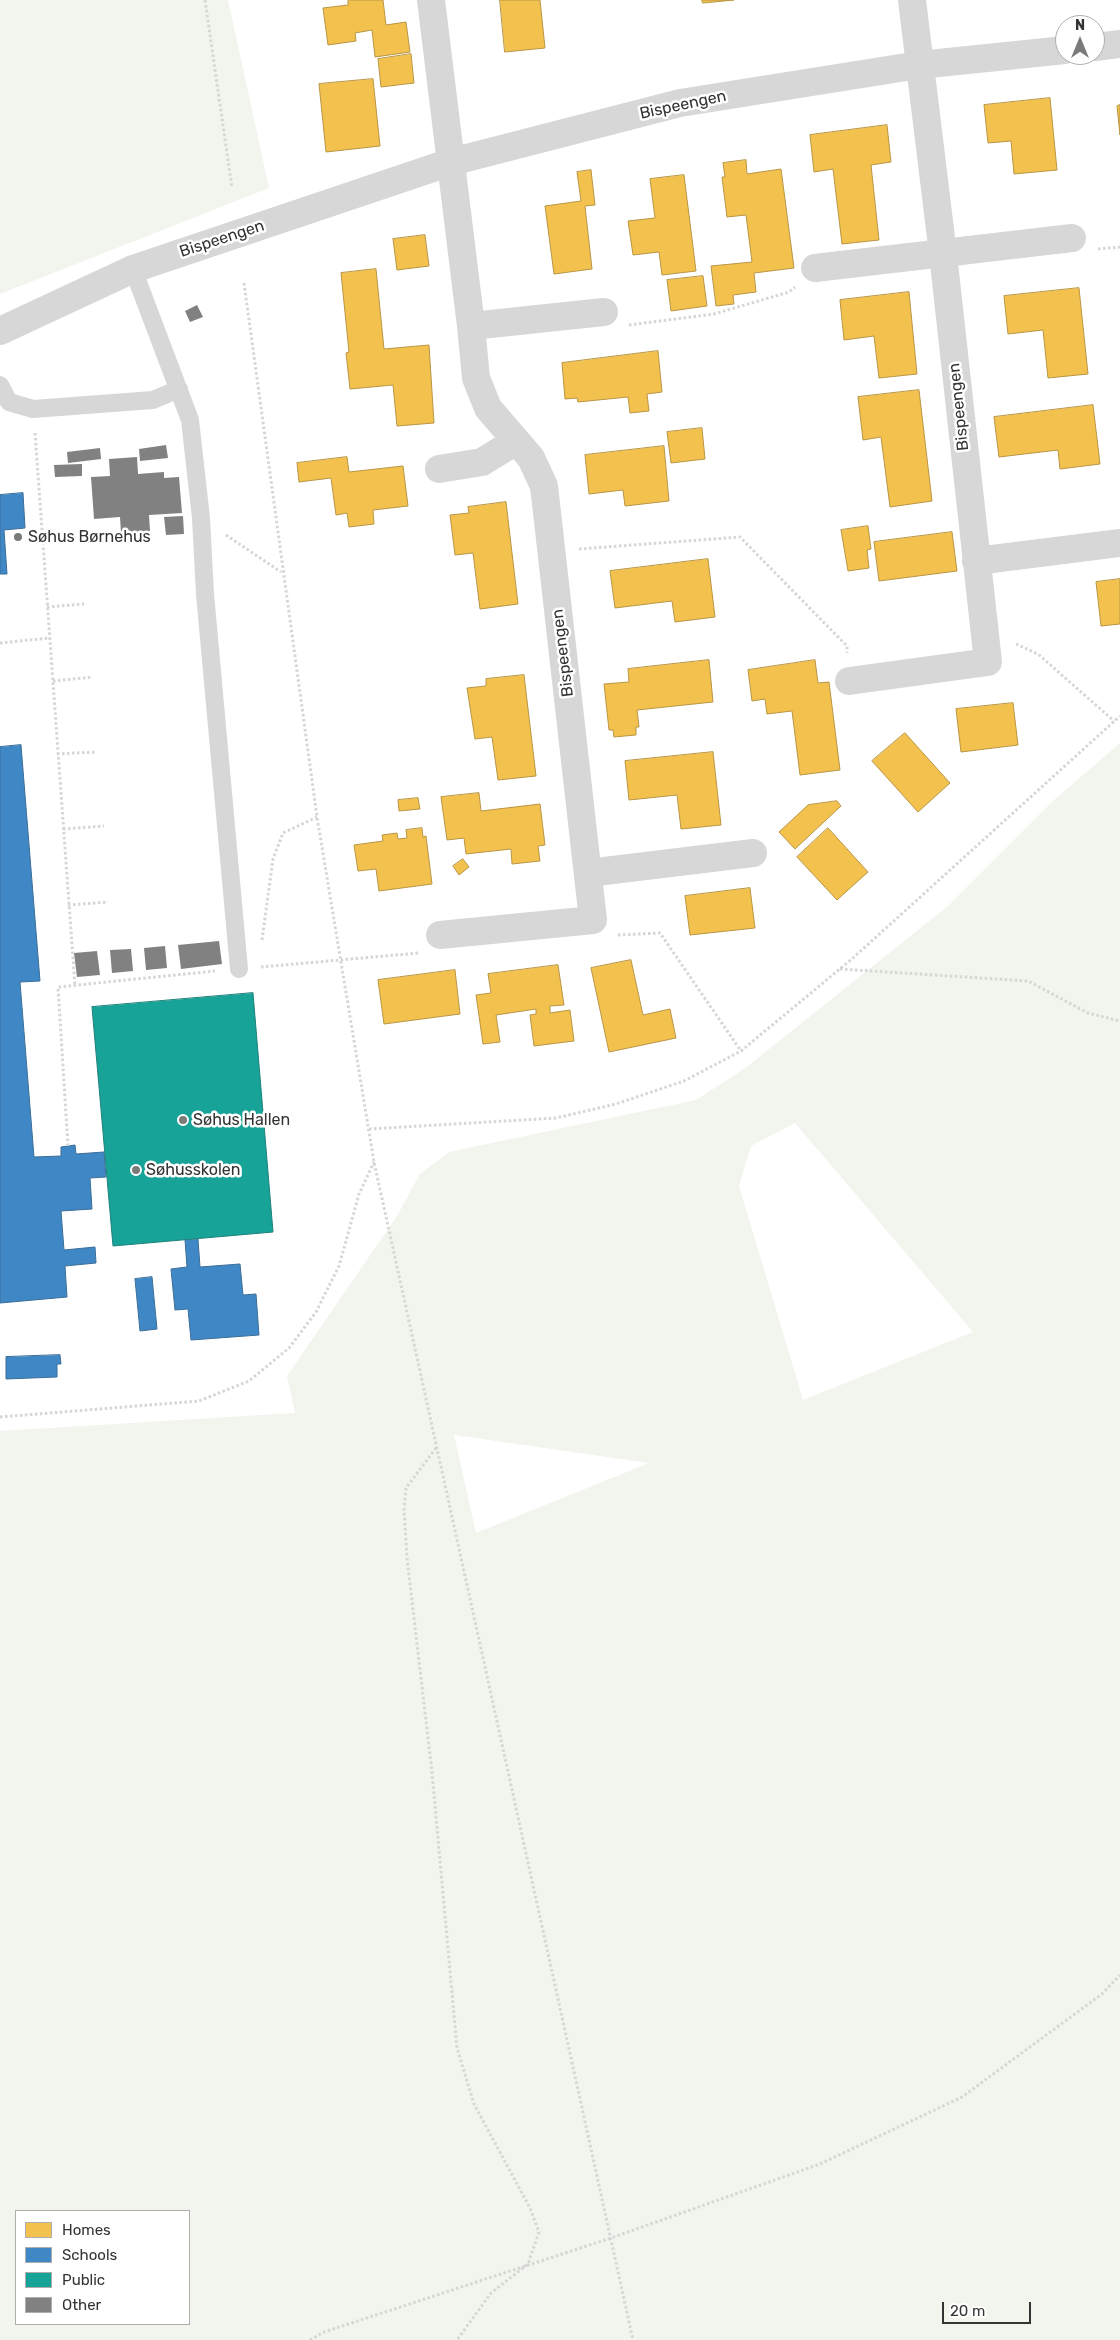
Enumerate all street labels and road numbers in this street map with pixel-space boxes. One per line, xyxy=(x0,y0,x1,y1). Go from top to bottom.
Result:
street label: Bispeengen xyxy=(638,86,728,124)
street label: Bispeengen xyxy=(177,216,267,262)
street label: Bispeengen xyxy=(945,362,973,452)
street label: Bispeengen xyxy=(548,608,578,698)

